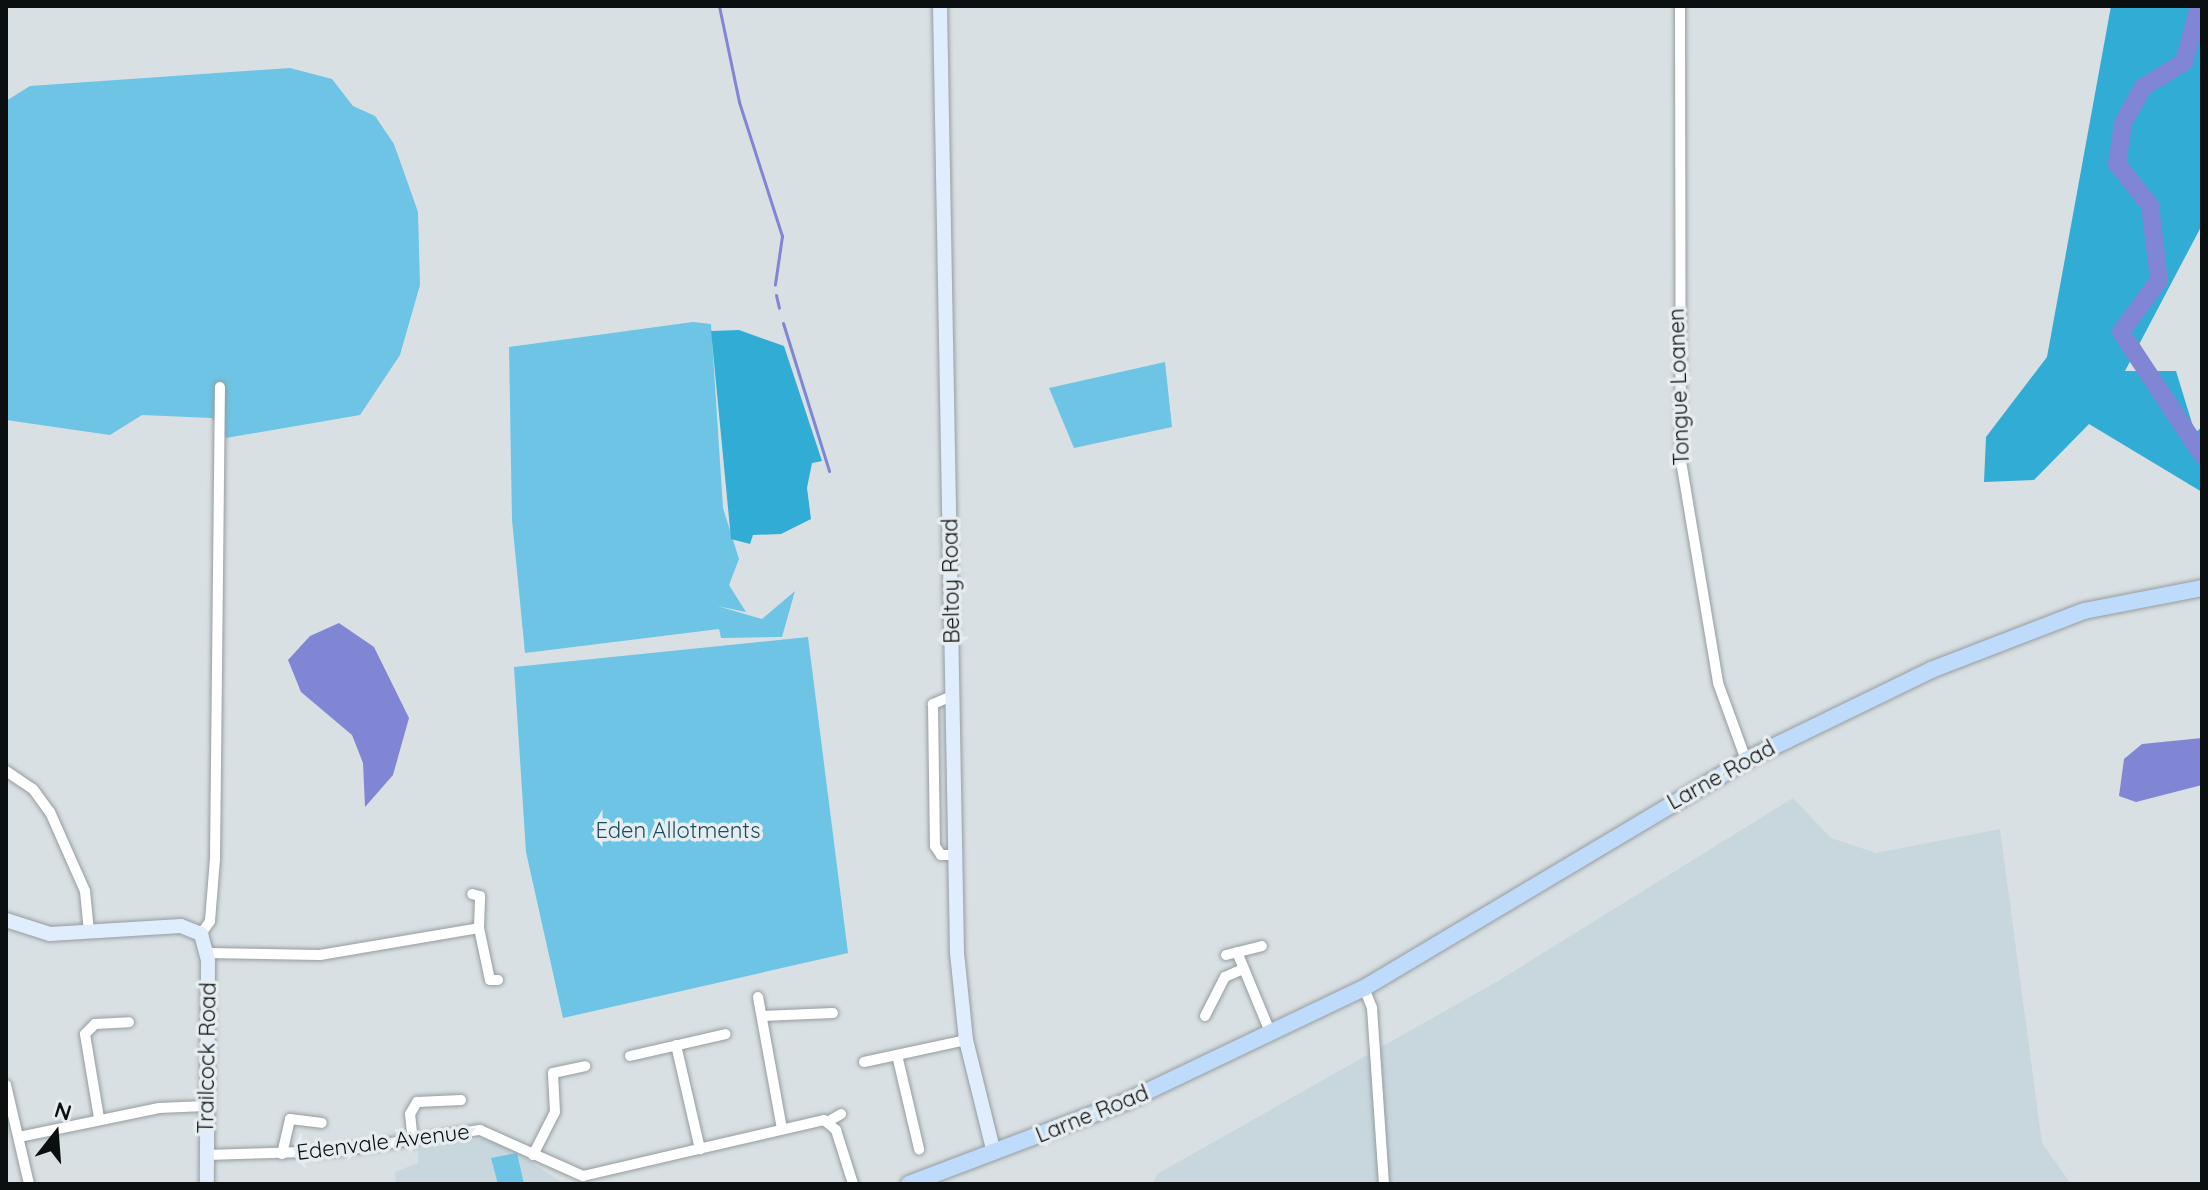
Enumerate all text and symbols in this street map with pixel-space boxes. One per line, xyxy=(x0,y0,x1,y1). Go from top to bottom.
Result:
street label: Tongue Loanen xyxy=(1663,308,1695,466)
street label: Beltoy Road xyxy=(937,518,965,644)
street label: Larne Road xyxy=(1662,735,1780,815)
park label: Eden Allotments xyxy=(595,818,761,844)
street label: Trailcock Road xyxy=(192,982,222,1134)
street label: Larne Road xyxy=(1032,1079,1152,1149)
north arrow xyxy=(16,1094,96,1174)
text: N xyxy=(51,1095,75,1127)
street label: Edenvale Avenue xyxy=(295,1118,471,1166)

